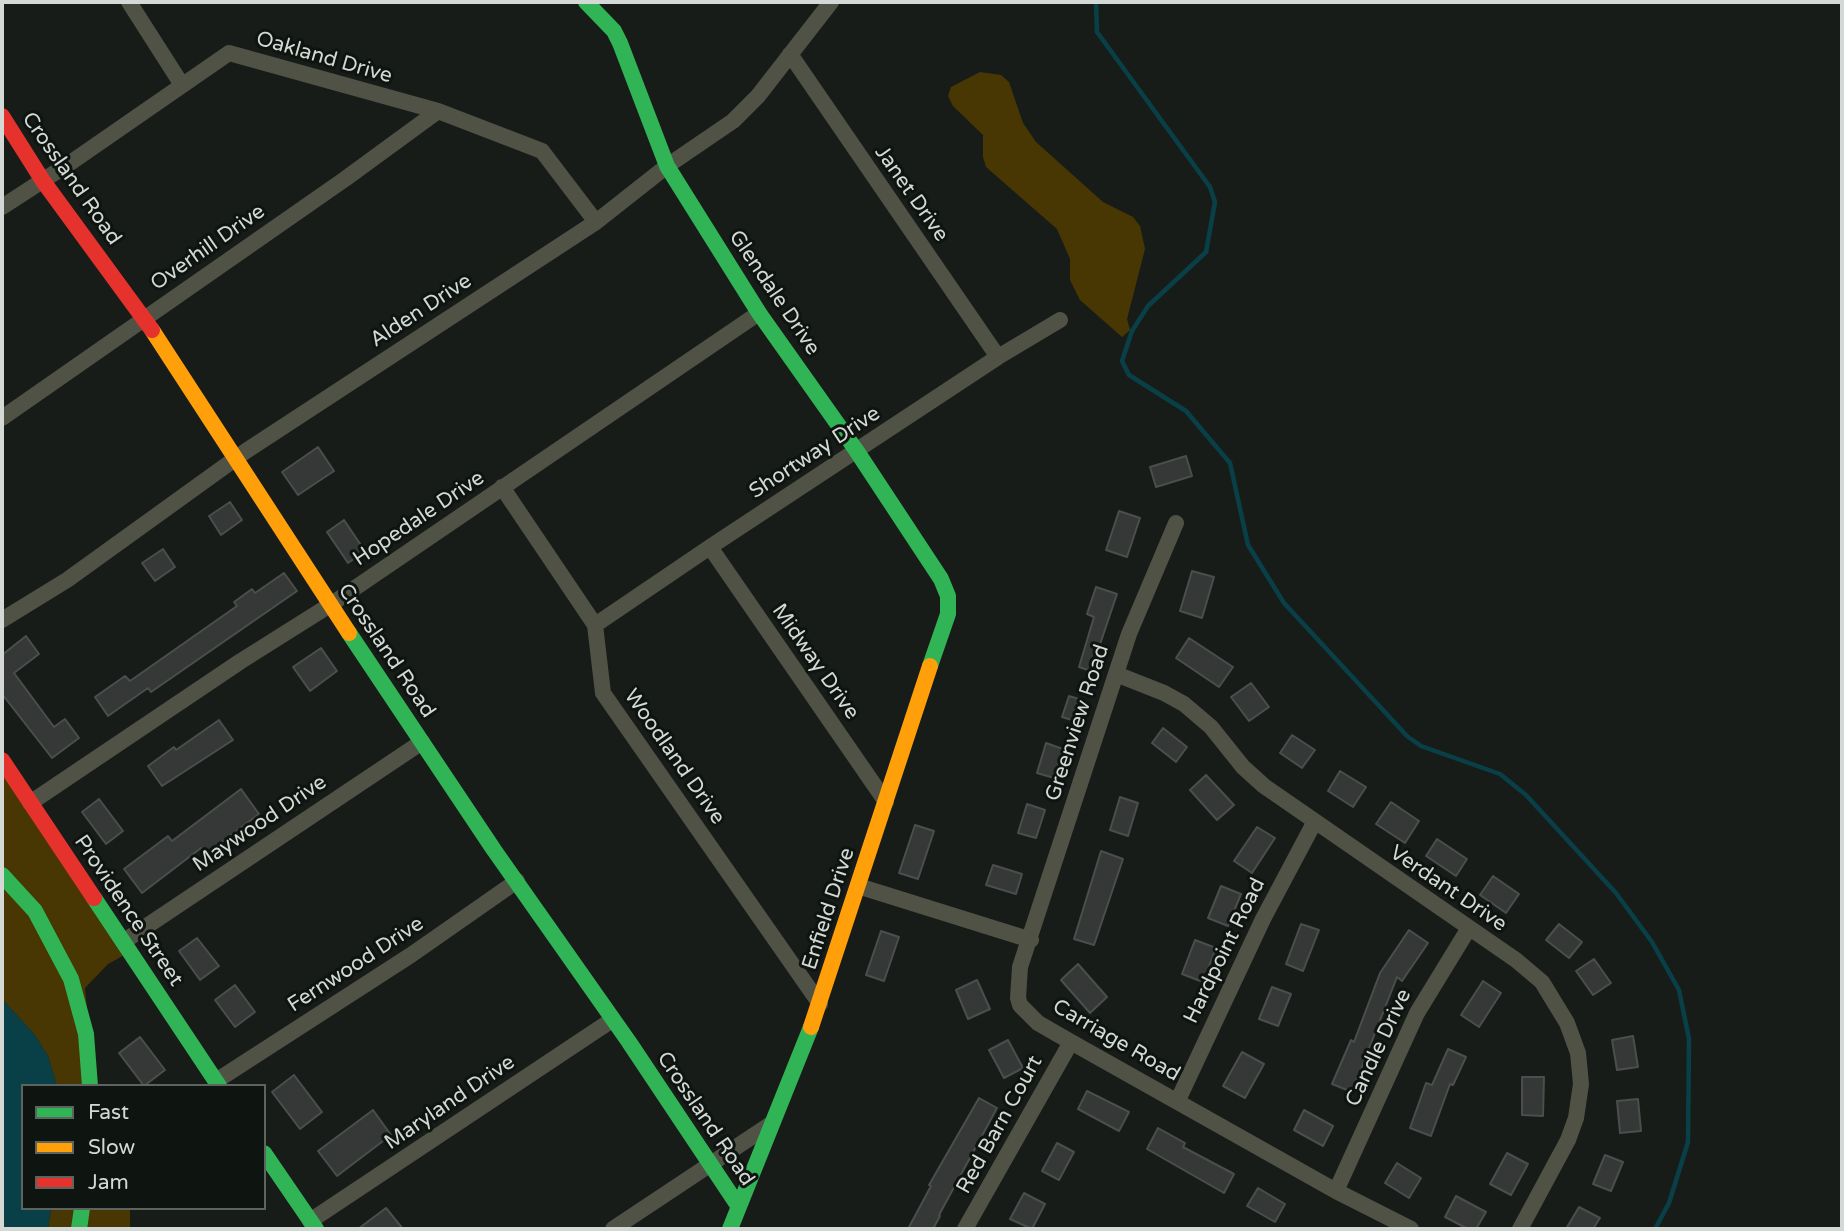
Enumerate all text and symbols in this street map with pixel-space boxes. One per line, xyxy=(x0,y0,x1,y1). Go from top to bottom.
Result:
street label: Oakland Drive xyxy=(253,27,395,89)
street label: Crossland Road xyxy=(16,108,126,250)
street label: Janet Drive xyxy=(869,141,953,247)
street label: Overhill Drive xyxy=(146,199,270,297)
street label: Glendale Drive xyxy=(723,226,825,360)
street label: Alden Drive xyxy=(366,269,476,353)
street label: Shortway Drive xyxy=(745,401,885,505)
street label: Hopedale Drive xyxy=(349,466,489,572)
street label: Crossland Road xyxy=(332,579,440,723)
street label: Midway Drive xyxy=(766,599,864,725)
street label: Greenview Road xyxy=(1041,642,1115,804)
street label: Woodland Drive xyxy=(618,685,730,829)
street label: Maywood Drive xyxy=(188,770,332,878)
street label: Providence Street xyxy=(68,831,188,991)
street label: Verdant Drive xyxy=(1385,841,1511,937)
street label: Enfield Drive xyxy=(797,845,861,973)
street label: Hardpoint Road xyxy=(1179,874,1271,1028)
street label: Fernwood Drive xyxy=(283,912,429,1018)
street label: Candle Drive xyxy=(1341,985,1417,1111)
street label: Carriage Road xyxy=(1048,994,1184,1088)
street label: Crossland Road xyxy=(651,1047,759,1191)
street label: Maryland Drive xyxy=(380,1050,520,1156)
street label: Red Barn Court xyxy=(952,1052,1048,1198)
legend xyxy=(21,1084,266,1210)
text: Fast xyxy=(88,1100,129,1125)
text: Slow xyxy=(88,1135,135,1160)
text: Jam xyxy=(88,1170,129,1195)

